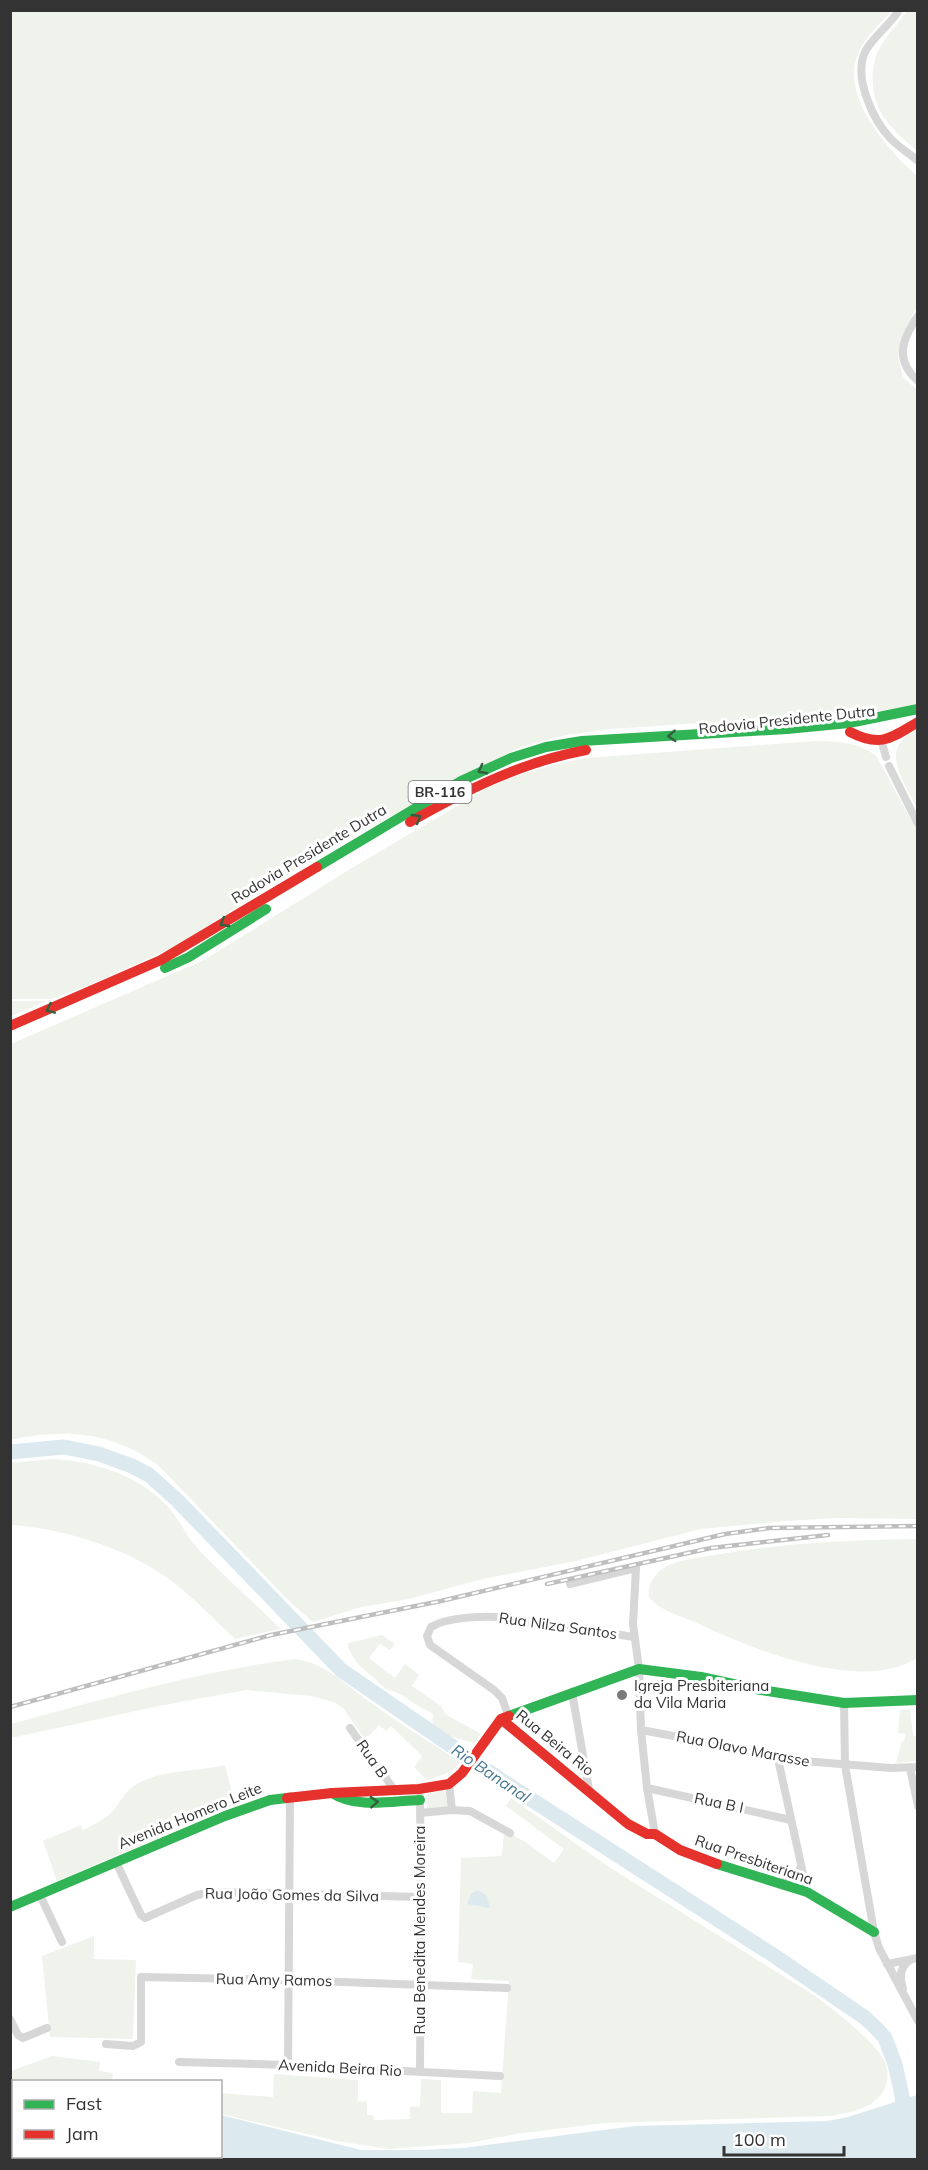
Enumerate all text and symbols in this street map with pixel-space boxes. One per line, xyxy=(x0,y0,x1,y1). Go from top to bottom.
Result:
street label: Rodovia Presidente Dutra xyxy=(698,701,876,738)
one-way arrow xyxy=(667,729,676,742)
one-way arrow xyxy=(478,763,488,774)
road number: BR-116 xyxy=(408,781,472,803)
street label: Rodovia Presidente Dutra xyxy=(228,800,390,907)
one-way arrow xyxy=(411,814,422,826)
one-way arrow xyxy=(220,916,230,927)
one-way arrow xyxy=(45,1002,56,1014)
street label: Rua Nilza Santos xyxy=(498,1608,618,1643)
place label: Igreja Presbiteriana da Vila Maria xyxy=(634,1676,769,1712)
marker: Igreja Presbiteriana da Vila Maria xyxy=(615,1688,629,1702)
street label: Rua Beira Rio xyxy=(513,1705,598,1780)
street label: Rua Olavo Marasse xyxy=(675,1726,811,1771)
street label: Rua B xyxy=(353,1736,392,1781)
water label: Rio Bananal xyxy=(448,1739,534,1807)
street label: Avenida Homero Leite xyxy=(115,1778,264,1853)
street label: Rua B I xyxy=(693,1788,746,1817)
one-way arrow xyxy=(370,1796,379,1809)
street label: Rua Benedita Mendes Moreira xyxy=(410,1825,429,2035)
street label: Rua Presbiteriana xyxy=(692,1830,816,1889)
street label: Rua João Gomes da Silva xyxy=(205,1883,379,1906)
street label: Rua Amy Ramos xyxy=(216,1969,332,1990)
street label: Avenida Beira Rio xyxy=(278,2055,402,2080)
legend xyxy=(12,2080,222,2158)
text: Fast xyxy=(66,2092,102,2115)
scale bar xyxy=(724,2119,844,2157)
text: Jam xyxy=(66,2122,99,2145)
text: 100 m xyxy=(733,2128,786,2151)

